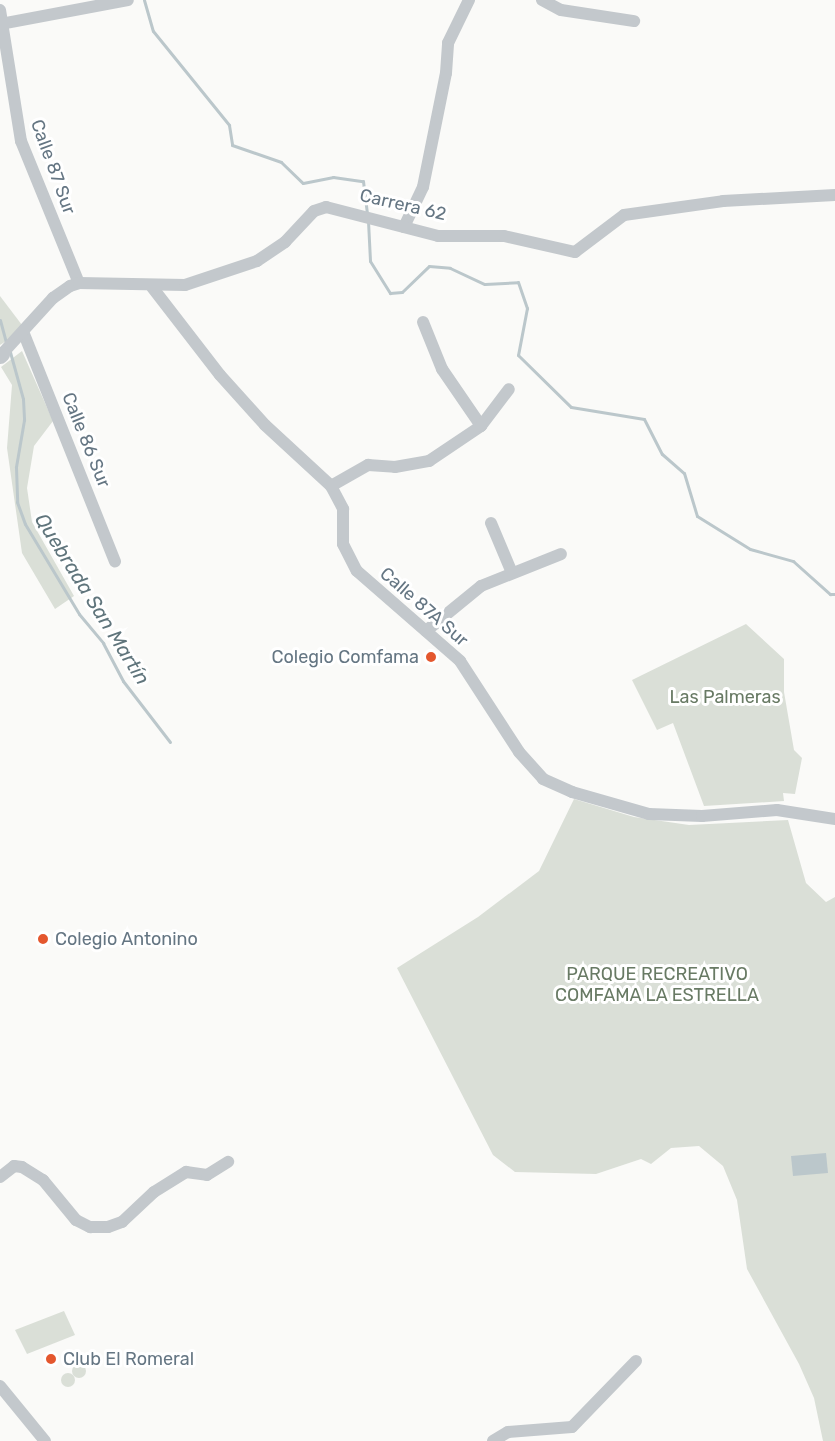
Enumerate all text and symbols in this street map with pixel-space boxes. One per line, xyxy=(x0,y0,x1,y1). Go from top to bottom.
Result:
street label: Calle 87 Sur xyxy=(26,117,80,217)
street label: Carrera 62 xyxy=(358,185,448,225)
street label: Calle 86 Sur xyxy=(57,389,115,491)
water label: Quebrada San Martín xyxy=(29,509,155,689)
street label: Calle 87A Sur xyxy=(375,563,473,651)
place label: Colegio Comfama xyxy=(272,646,419,668)
marker: Colegio Comfama xyxy=(424,650,438,664)
park label: Las Palmeras xyxy=(669,686,781,708)
place label: Colegio Antonino xyxy=(55,928,198,950)
marker: Colegio Antonino xyxy=(36,932,50,946)
park label: PARQUE RECREATIVO COMFAMA LA ESTRELLA xyxy=(554,964,760,1006)
place label: Club El Romeral xyxy=(63,1348,194,1370)
marker: Club El Romeral xyxy=(44,1352,58,1366)

